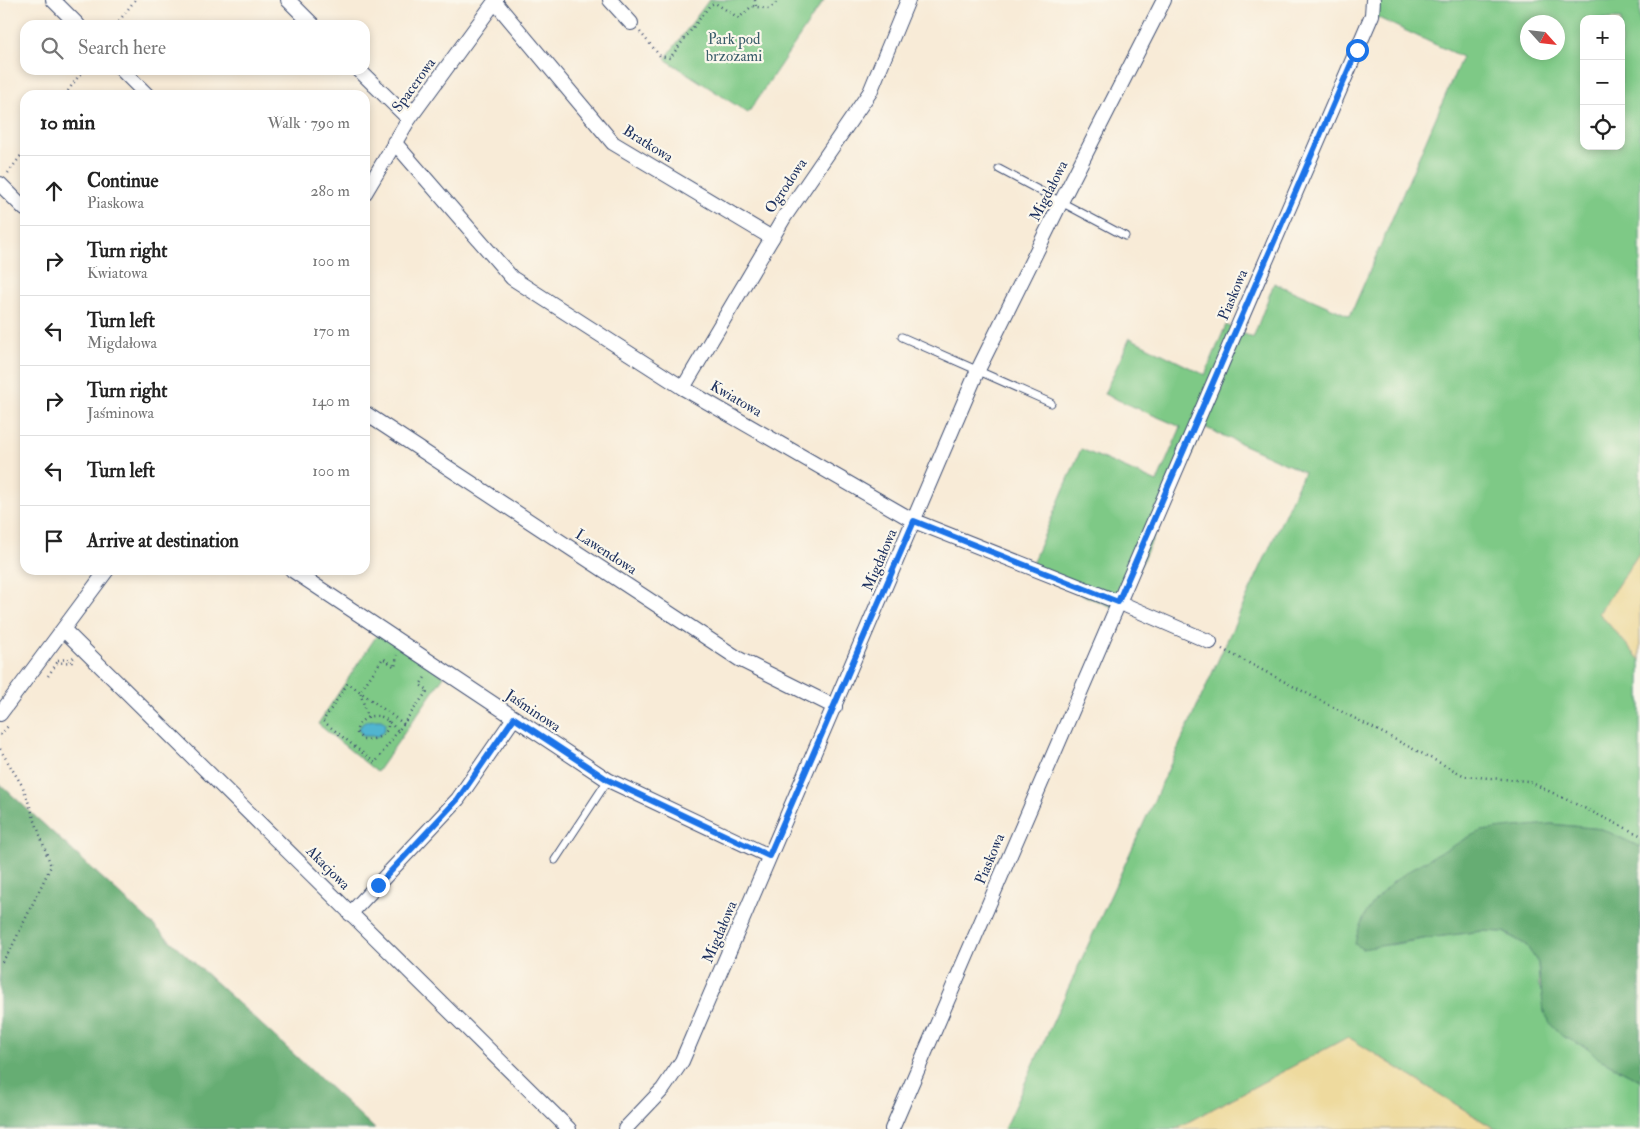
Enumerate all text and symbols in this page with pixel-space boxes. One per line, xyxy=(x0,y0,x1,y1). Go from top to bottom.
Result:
north arrow xyxy=(1520,15,1565,60)
map controls xyxy=(1580,15,1625,150)
button: + xyxy=(1580,15,1625,60)
search box xyxy=(20,20,370,75)
park label: Park pod brzozami xyxy=(706,30,762,66)
icon: search xyxy=(38,34,66,62)
text: Search here xyxy=(78,36,166,60)
route start xyxy=(1346,39,1369,62)
street label: Spacerowa xyxy=(388,53,441,116)
button: − xyxy=(1580,60,1625,105)
button: locate xyxy=(1580,105,1625,150)
text: 10 min xyxy=(40,109,95,136)
text: Walk · 790 m xyxy=(267,113,350,133)
street label: Bratkowa xyxy=(619,121,677,167)
street label: Ogrodowa xyxy=(761,154,812,217)
street label: Migdałowa xyxy=(1026,157,1073,225)
text: Continue xyxy=(87,169,158,193)
icon: ahead xyxy=(40,177,68,205)
text: 280 m xyxy=(310,181,350,201)
text: Piaskowa xyxy=(87,193,144,213)
text: Turn right xyxy=(87,239,167,263)
icon: right xyxy=(40,247,68,275)
text: 100 m xyxy=(312,251,350,271)
text: Kwiatowa xyxy=(87,263,148,283)
street label: Piaskowa xyxy=(1214,266,1253,323)
text: Turn left xyxy=(87,309,155,333)
icon: left xyxy=(40,317,68,345)
text: 170 m xyxy=(313,321,350,341)
text: Migdałowa xyxy=(87,333,157,353)
street label: Kwiatowa xyxy=(707,377,766,422)
text: Turn right xyxy=(87,379,167,403)
icon: right xyxy=(40,387,68,415)
text: 140 m xyxy=(312,391,350,411)
text: Jaśminowa xyxy=(87,403,154,423)
icon: left xyxy=(40,457,68,485)
text: Turn left xyxy=(87,459,155,483)
text: 100 m xyxy=(312,461,350,481)
street label: Lawendowa xyxy=(572,525,641,579)
street label: Migdałowa xyxy=(858,525,902,594)
icon: arrive xyxy=(40,527,68,555)
text: Arrive at destination xyxy=(87,529,239,553)
street label: Jaśminowa xyxy=(500,685,565,738)
street label: Piaskowa xyxy=(971,830,1010,887)
street label: Akacjowa xyxy=(301,841,355,895)
route end xyxy=(367,874,390,897)
street label: Migdałowa xyxy=(698,897,742,966)

